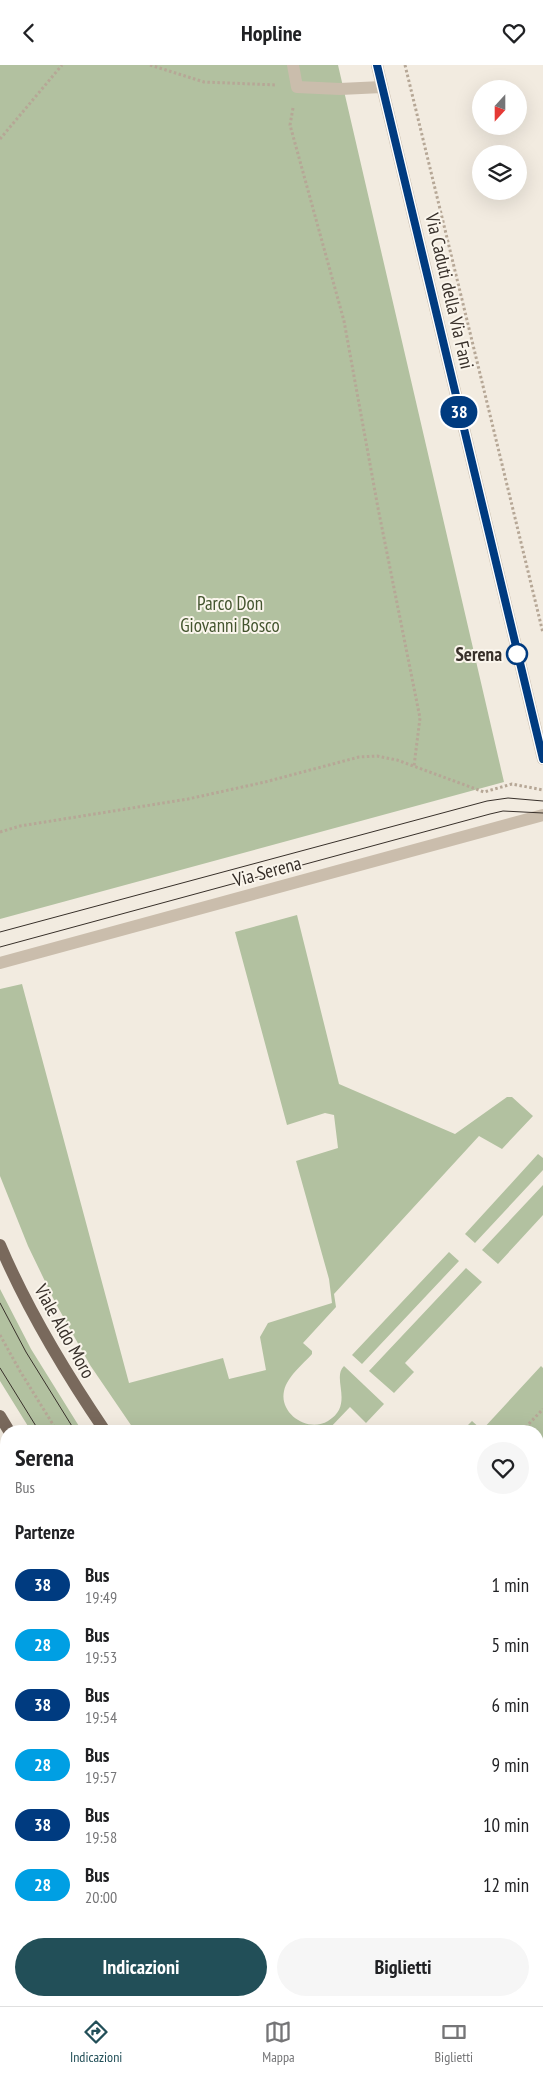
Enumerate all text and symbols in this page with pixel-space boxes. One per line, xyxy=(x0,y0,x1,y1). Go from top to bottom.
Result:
icon: back xyxy=(15,19,43,47)
text: Hopline xyxy=(241,19,302,47)
icon: heart xyxy=(500,19,528,47)
north arrow xyxy=(472,80,528,135)
map controls xyxy=(472,80,527,200)
button: layers xyxy=(472,145,527,200)
street label: Via Caduti della Via Fani xyxy=(420,210,480,371)
line badge: 38 xyxy=(436,396,482,428)
text: 38 xyxy=(450,400,468,423)
park label: Parco Don Giovanni Bosco xyxy=(180,591,280,637)
place label: Serena xyxy=(455,642,502,666)
marker: Serena xyxy=(506,643,528,665)
street label: Via Serena xyxy=(229,850,304,892)
street label: Viale Aldo Moro xyxy=(29,1279,101,1382)
text: Serena xyxy=(15,1442,74,1473)
button: heart xyxy=(477,1442,529,1494)
text: Bus xyxy=(15,1477,35,1497)
text: Partenze xyxy=(15,1520,75,1544)
text: Bus xyxy=(85,1563,109,1587)
text: 38 xyxy=(34,1573,51,1596)
text: 1 min xyxy=(492,1573,529,1597)
text: 19:49 xyxy=(85,1587,117,1607)
text: Bus xyxy=(85,1623,109,1647)
text: 28 xyxy=(34,1633,51,1656)
text: 5 min xyxy=(492,1633,529,1657)
text: 19:53 xyxy=(85,1647,117,1667)
text: Bus xyxy=(85,1683,109,1707)
text: 38 xyxy=(34,1693,51,1716)
text: 6 min xyxy=(492,1693,529,1717)
text: 19:54 xyxy=(85,1707,117,1727)
text: Bus xyxy=(85,1743,109,1767)
text: 28 xyxy=(34,1753,51,1776)
text: 9 min xyxy=(492,1753,529,1777)
text: 19:57 xyxy=(85,1767,117,1787)
text: Bus xyxy=(85,1803,109,1827)
text: 38 xyxy=(34,1813,51,1836)
text: 10 min xyxy=(483,1813,529,1837)
text: 19:58 xyxy=(85,1827,117,1847)
text: Bus xyxy=(85,1863,109,1887)
text: 28 xyxy=(34,1873,51,1896)
text: 12 min xyxy=(483,1873,529,1897)
text: 20:00 xyxy=(85,1887,117,1907)
button: Indicazioni xyxy=(15,1938,267,1996)
button: Biglietti xyxy=(277,1938,529,1996)
tab: Indicazioni xyxy=(70,2018,122,2066)
tab: Mappa xyxy=(262,2018,295,2066)
tab: Biglietti xyxy=(435,2018,473,2066)

